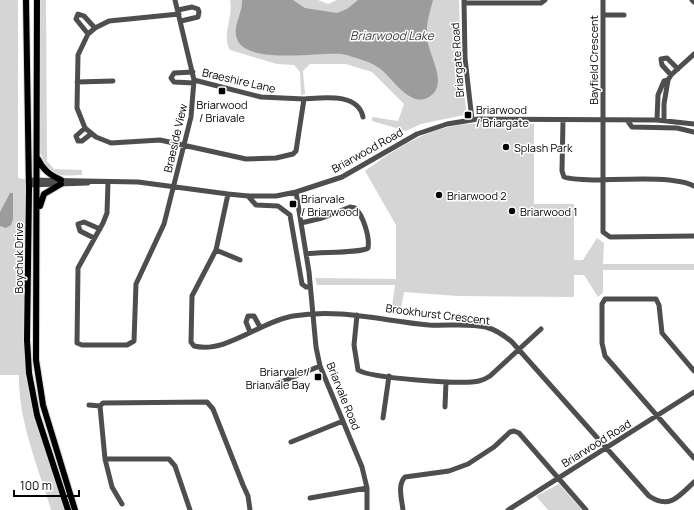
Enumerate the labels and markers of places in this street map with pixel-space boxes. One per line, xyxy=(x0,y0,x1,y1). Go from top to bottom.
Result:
marker: Briarwood / Briavale xyxy=(217,86,227,96)
place label: Briarwood / Briavale xyxy=(196,97,248,125)
place label: Briarwood / Briargate xyxy=(476,102,529,130)
marker: Briarwood / Briargate xyxy=(463,110,473,120)
place label: Splash Park xyxy=(514,140,573,155)
marker: Splash Park xyxy=(501,142,511,152)
place label: Briarwood 2 xyxy=(447,188,507,203)
marker: Briarwood 2 xyxy=(434,190,444,200)
place label: Briarvale / Briarwood xyxy=(301,191,359,219)
marker: Briarvale / Briarwood xyxy=(288,199,298,209)
place label: Briarwood 1 xyxy=(520,204,578,219)
marker: Briarwood 1 xyxy=(507,206,517,216)
place label: Briarvale / Briarvale Bay xyxy=(246,364,310,392)
marker: Briarvale / Briarvale Bay xyxy=(313,372,323,382)

